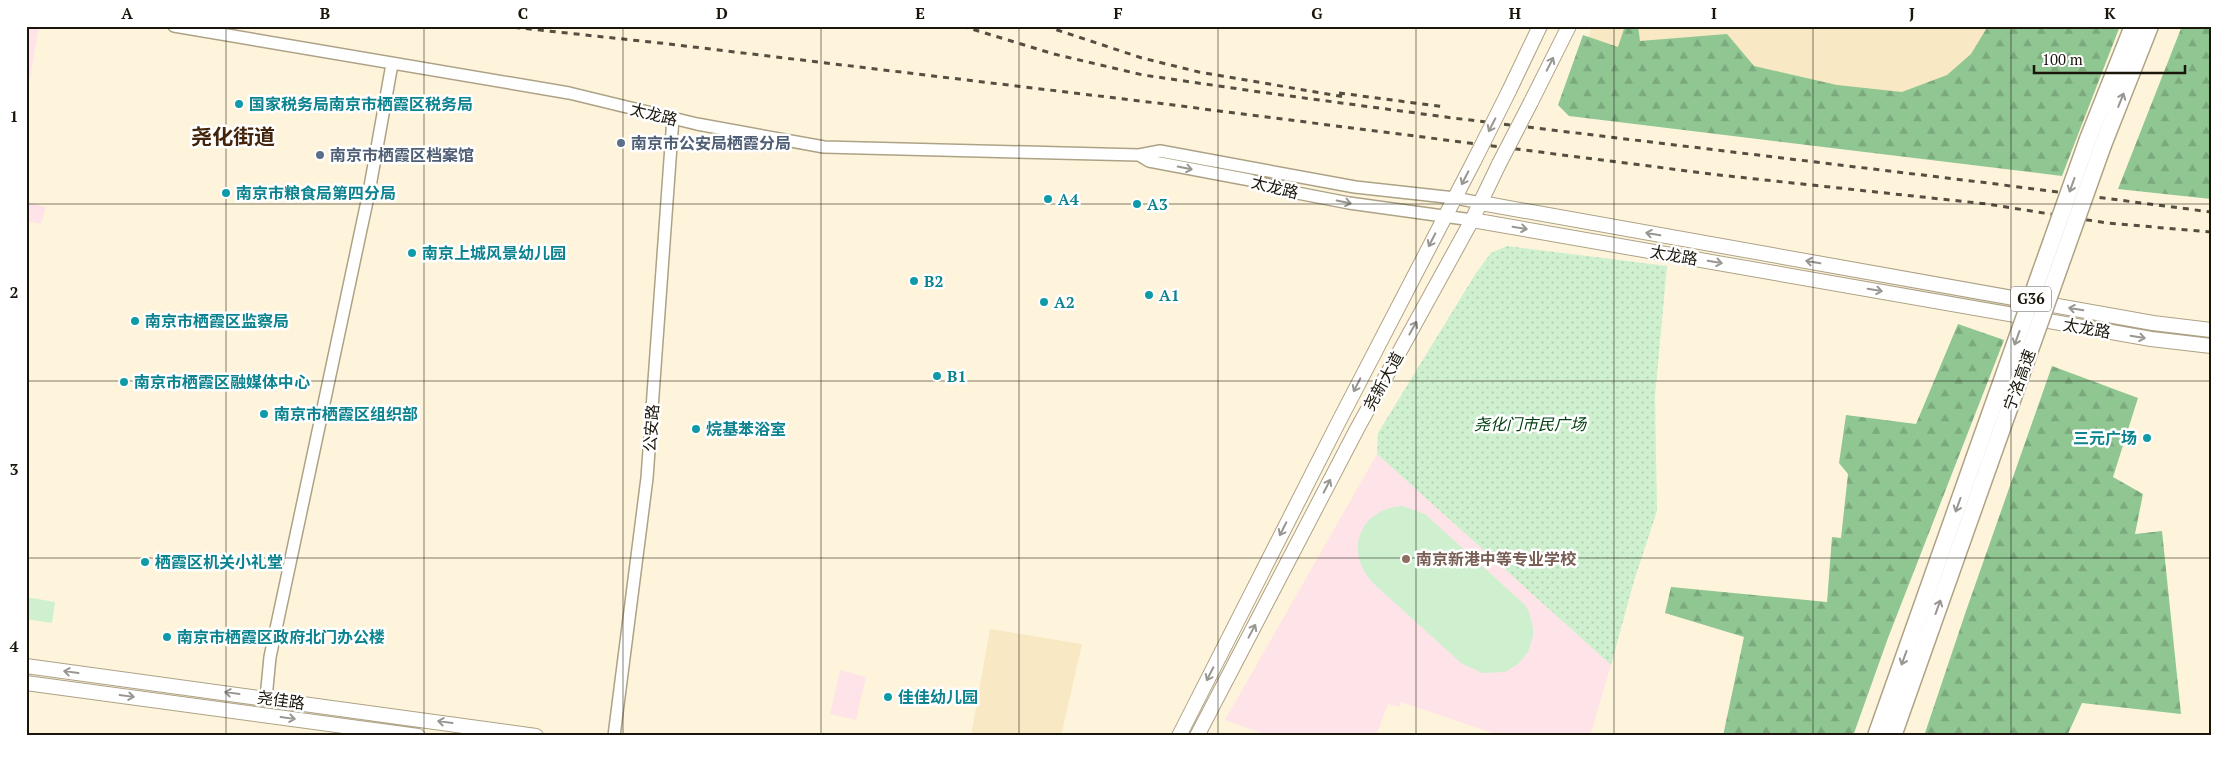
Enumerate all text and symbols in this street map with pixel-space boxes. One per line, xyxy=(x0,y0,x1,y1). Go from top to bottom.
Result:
text: A xyxy=(121,2,133,24)
text: B xyxy=(320,2,330,24)
text: C xyxy=(518,2,528,24)
text: D xyxy=(716,2,728,24)
text: E xyxy=(915,2,925,24)
text: F xyxy=(1113,2,1123,24)
text: G xyxy=(1311,2,1323,24)
text: H xyxy=(1509,2,1521,24)
text: I xyxy=(1711,2,1717,24)
text: J xyxy=(1909,2,1915,24)
text: K xyxy=(2104,2,2116,24)
scale bar xyxy=(2034,42,2186,74)
text: 100 m xyxy=(2042,49,2083,69)
one-way arrow xyxy=(1546,57,1555,72)
place label: 国家税务局南京市栖霞区税务局 xyxy=(249,93,473,115)
one-way arrow xyxy=(2116,93,2126,108)
marker: 国家税务局南京市栖霞区税务局 xyxy=(233,98,245,110)
street label: 太龙路 xyxy=(628,98,680,130)
text: 1 xyxy=(9,105,19,127)
one-way arrow xyxy=(1487,117,1496,132)
district label: 尧化街道 xyxy=(191,122,275,150)
place label: 南京市公安局栖霞分局 xyxy=(631,132,791,154)
marker: 南京市公安局栖霞分局 xyxy=(615,137,627,149)
place label: 南京市栖霞区档案馆 xyxy=(330,144,474,166)
marker: 南京市栖霞区档案馆 xyxy=(314,149,326,161)
one-way arrow xyxy=(1177,164,1193,174)
street label: 太龙路 xyxy=(1249,171,1301,203)
one-way arrow xyxy=(1460,171,1470,186)
one-way arrow xyxy=(2067,177,2076,192)
place label: 南京市粮食局第四分局 xyxy=(236,182,396,204)
marker: 南京市粮食局第四分局 xyxy=(220,187,232,199)
place label: A4 xyxy=(1058,188,1079,210)
marker: A4 xyxy=(1042,193,1054,205)
place label: A3 xyxy=(1147,193,1168,215)
marker: A3 xyxy=(1131,198,1143,210)
one-way arrow xyxy=(1336,198,1352,208)
one-way arrow xyxy=(1512,224,1528,234)
one-way arrow xyxy=(1645,229,1661,238)
one-way arrow xyxy=(1427,233,1437,248)
street label: 太龙路 xyxy=(1648,240,1700,270)
place label: 南京上城风景幼儿园 xyxy=(422,242,566,264)
marker: 南京上城风景幼儿园 xyxy=(406,247,418,259)
one-way arrow xyxy=(1707,257,1723,267)
one-way arrow xyxy=(1805,257,1821,267)
place label: B2 xyxy=(924,270,943,292)
marker: B2 xyxy=(908,275,920,287)
text: 2 xyxy=(9,281,19,303)
place label: A1 xyxy=(1159,284,1180,306)
one-way arrow xyxy=(1867,286,1883,296)
road number: G36 xyxy=(2011,286,2051,312)
marker: A1 xyxy=(1143,289,1155,301)
place label: A2 xyxy=(1054,291,1075,313)
marker: A2 xyxy=(1038,296,1050,308)
one-way arrow xyxy=(2068,304,2084,314)
place label: 南京市栖霞区监察局 xyxy=(145,310,289,332)
street label: 太龙路 xyxy=(2061,313,2113,343)
marker: 南京市栖霞区监察局 xyxy=(129,315,141,327)
one-way arrow xyxy=(1409,321,1418,336)
one-way arrow xyxy=(2012,330,2021,345)
one-way arrow xyxy=(2130,332,2146,342)
street label: 宁洛高速 xyxy=(1998,346,2040,414)
street label: 尧新大道 xyxy=(1358,348,1408,414)
place label: B1 xyxy=(947,365,966,387)
marker: B1 xyxy=(931,370,943,382)
place label: 南京市栖霞区融媒体中心 xyxy=(134,371,310,393)
marker: 南京市栖霞区融媒体中心 xyxy=(118,376,130,388)
one-way arrow xyxy=(1352,377,1361,392)
place label: 南京市栖霞区组织部 xyxy=(274,403,418,425)
street label: 公安路 xyxy=(638,403,664,453)
marker: 南京市栖霞区组织部 xyxy=(258,408,270,420)
park label: 尧化门市民广场 xyxy=(1474,413,1588,435)
place label: 烷基苯浴室 xyxy=(706,418,786,440)
marker: 烷基苯浴室 xyxy=(690,423,702,435)
place label: 三元广场 xyxy=(2073,427,2137,449)
marker: 三元广场 xyxy=(2141,432,2153,444)
text: 3 xyxy=(9,458,19,480)
one-way arrow xyxy=(1322,479,1332,494)
one-way arrow xyxy=(1953,497,1962,513)
one-way arrow xyxy=(1278,522,1288,537)
place label: 南京新港中等专业学校 xyxy=(1416,548,1577,570)
place label: 栖霞区机关小礼堂 xyxy=(155,551,283,573)
marker: 南京新港中等专业学校 xyxy=(1400,553,1412,565)
marker: 栖霞区机关小礼堂 xyxy=(139,556,151,568)
one-way arrow xyxy=(1934,600,1943,616)
one-way arrow xyxy=(1247,623,1257,638)
place label: 南京市栖霞区政府北门办公楼 xyxy=(177,626,385,648)
marker: 南京市栖霞区政府北门办公楼 xyxy=(161,631,173,643)
text: 4 xyxy=(9,635,19,657)
one-way arrow xyxy=(1898,650,1908,666)
one-way arrow xyxy=(63,666,79,676)
one-way arrow xyxy=(1205,666,1214,681)
street label: 尧佳路 xyxy=(256,686,306,714)
place label: 佳佳幼儿园 xyxy=(898,686,978,708)
one-way arrow xyxy=(224,688,240,698)
marker: 佳佳幼儿园 xyxy=(882,691,894,703)
one-way arrow xyxy=(118,692,134,702)
one-way arrow xyxy=(279,713,295,723)
one-way arrow xyxy=(437,717,453,727)

